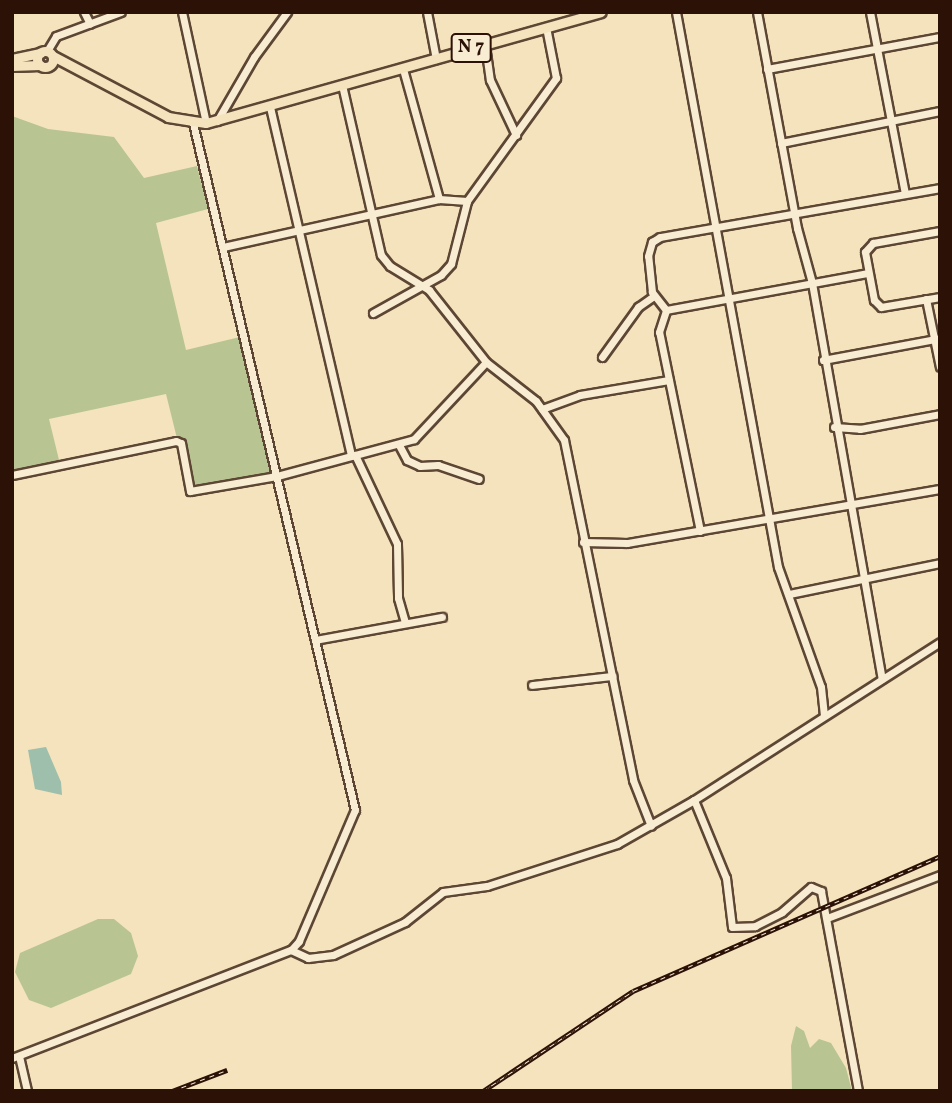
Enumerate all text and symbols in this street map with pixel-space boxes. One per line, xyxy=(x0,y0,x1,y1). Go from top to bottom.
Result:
road number: N 7 xyxy=(450,32,492,64)

